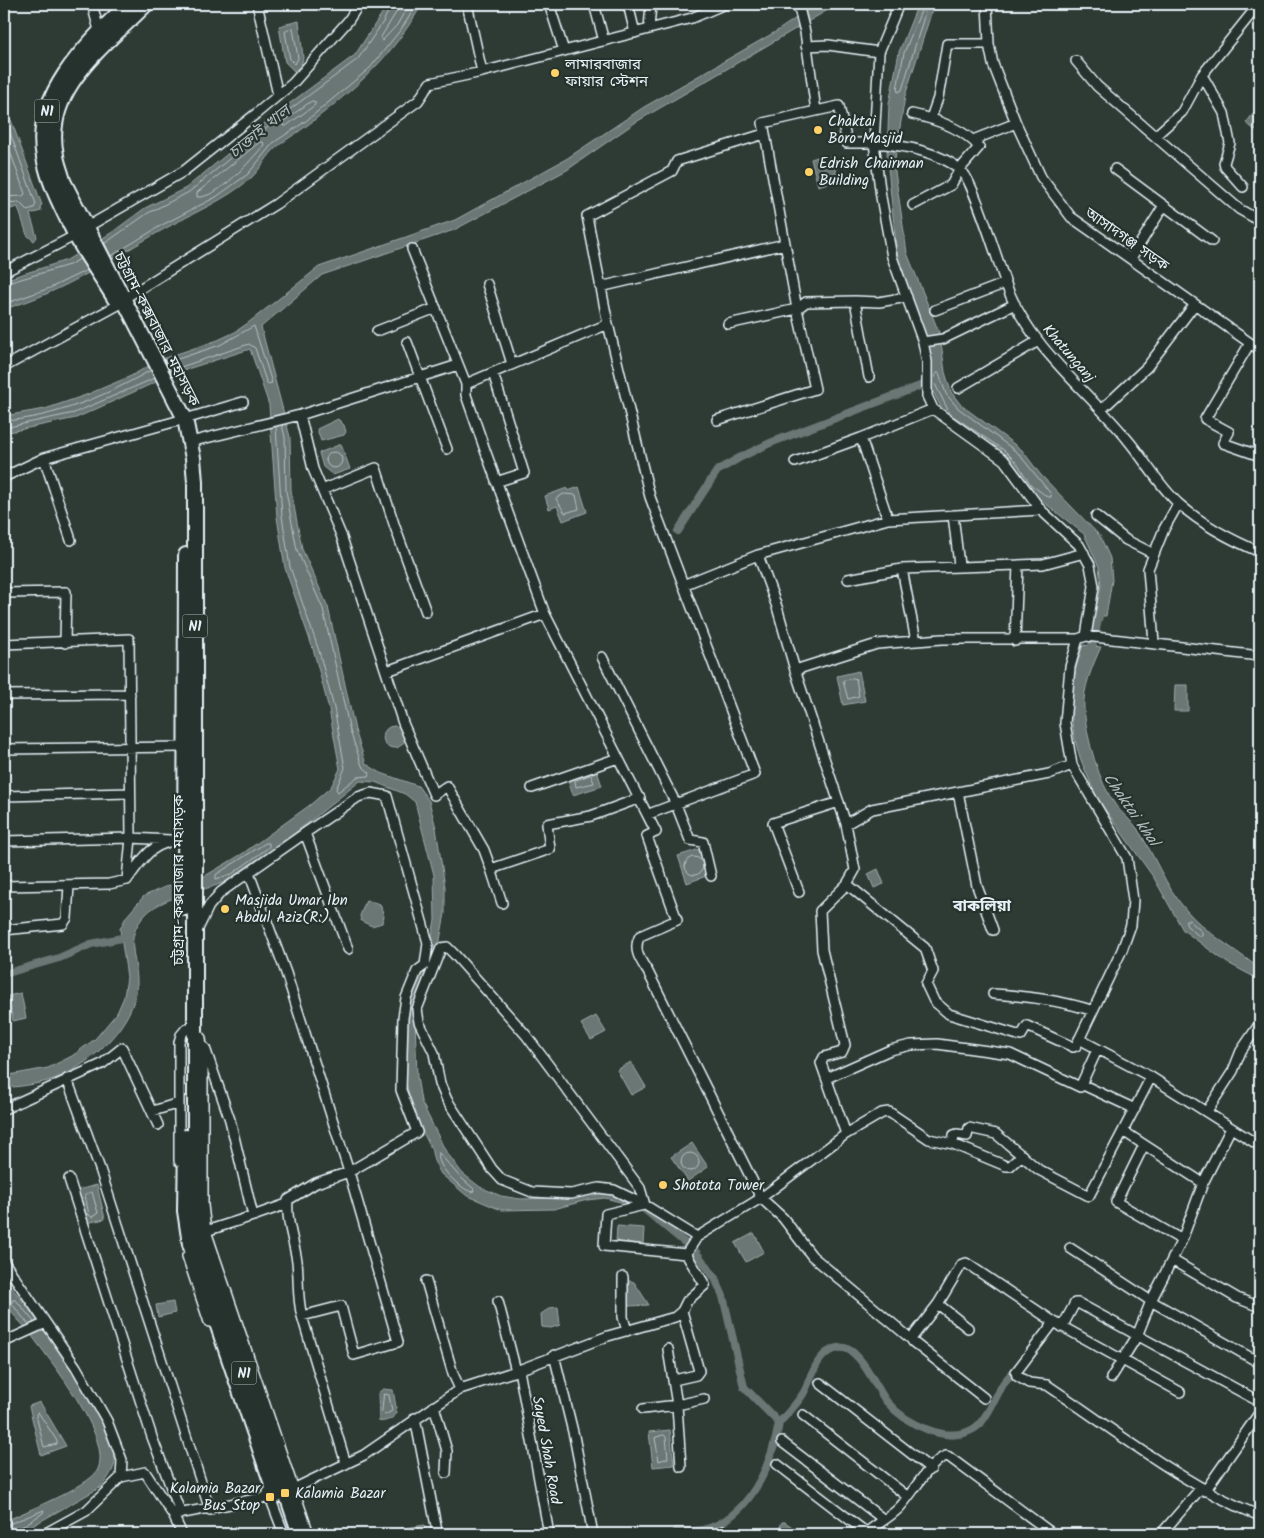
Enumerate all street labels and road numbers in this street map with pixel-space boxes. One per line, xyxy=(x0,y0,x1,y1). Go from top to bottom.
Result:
road number: N1 xyxy=(34,100,60,122)
street label: আসাদগঞ্জ সড়ক xyxy=(1078,201,1174,278)
street label: চট্টগ্রাম-কক্সবাজার মহাসড়ক xyxy=(106,247,206,412)
street label: Khatunganj xyxy=(1036,319,1101,389)
road number: N1 xyxy=(182,614,208,638)
street label: চট্টগ্রাম-কক্সবাজার মহাসড়ক xyxy=(167,794,191,966)
road number: N1 xyxy=(232,1362,256,1385)
street label: Sayed Shah Road xyxy=(525,1394,567,1507)

